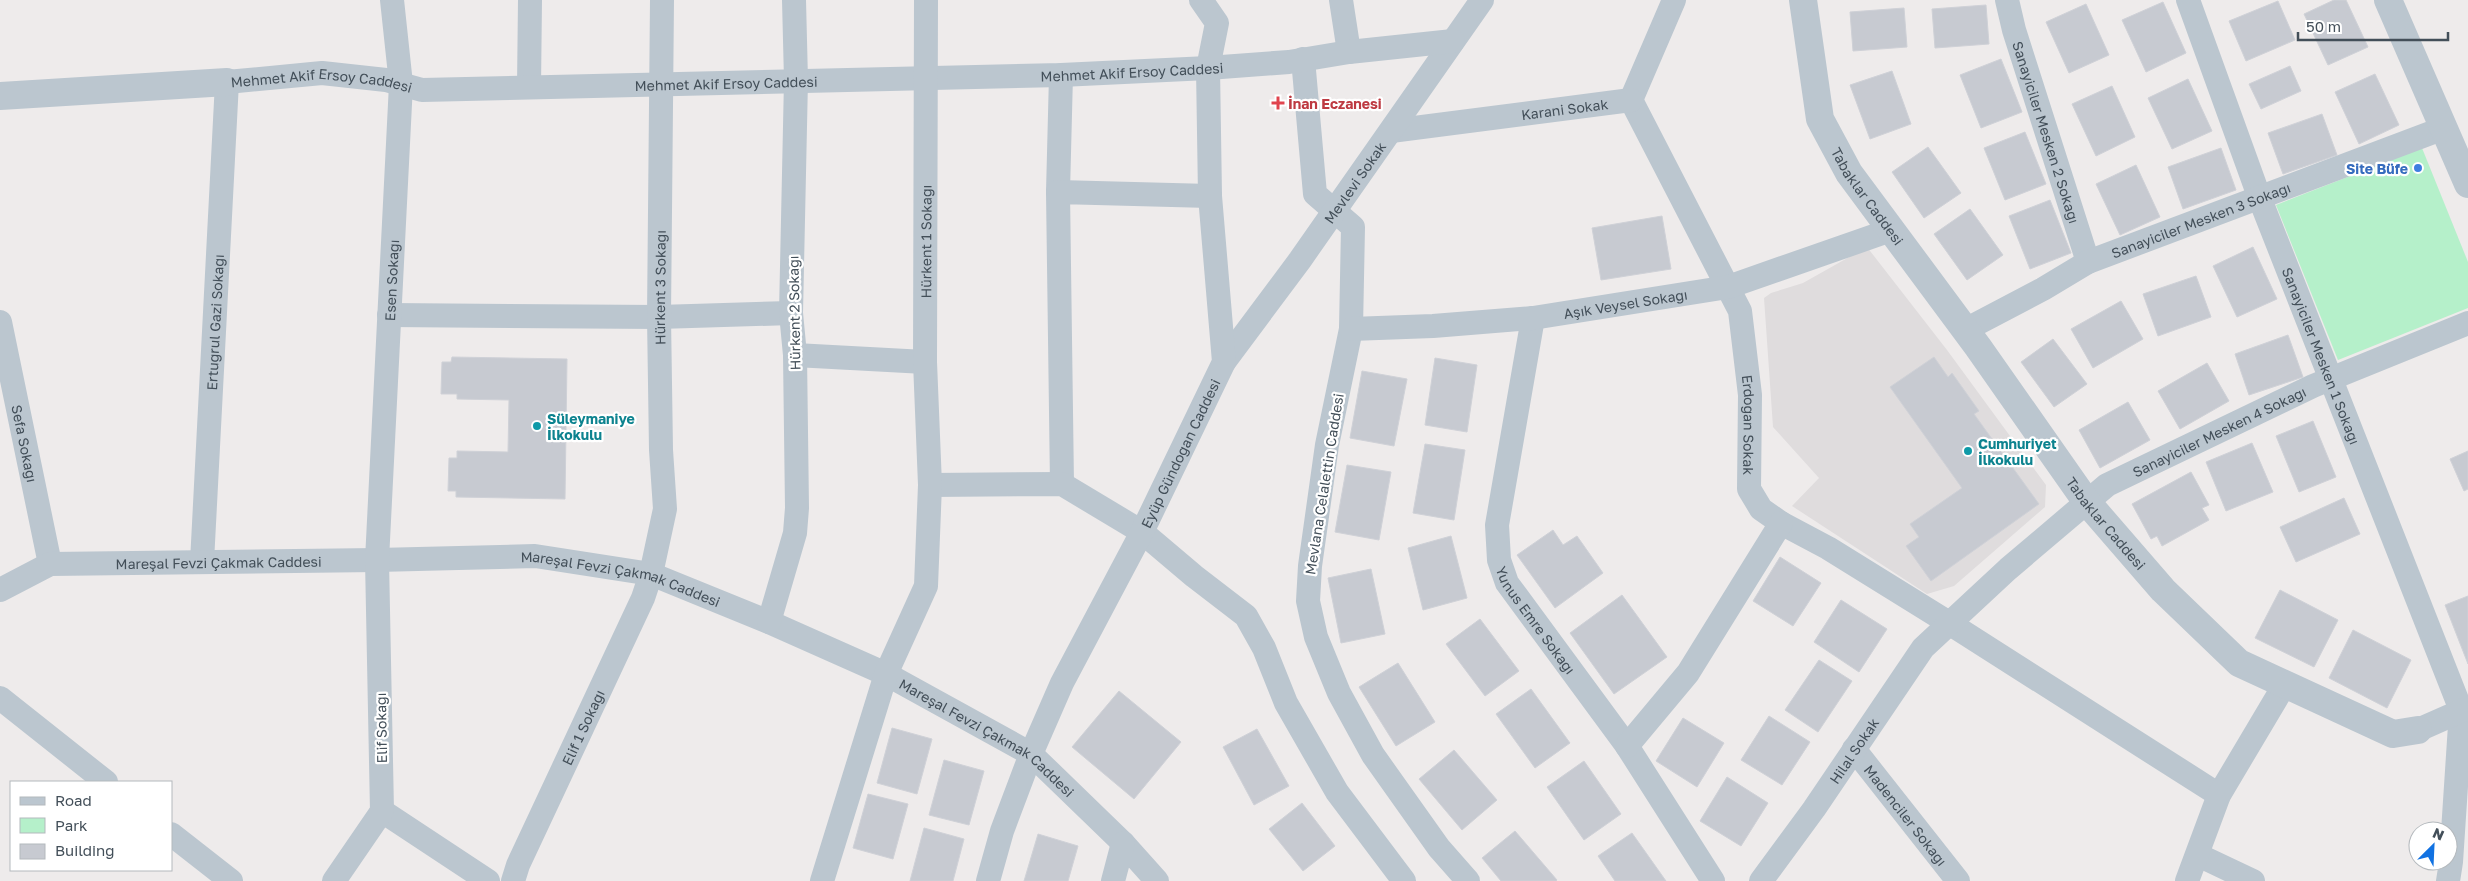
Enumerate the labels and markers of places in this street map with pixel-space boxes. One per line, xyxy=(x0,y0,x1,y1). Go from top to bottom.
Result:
place label: İnan Eczanesi xyxy=(1288,95,1382,112)
marker: İnan Eczanesi xyxy=(1272,97,1284,109)
place label: Site Büfe xyxy=(2346,160,2408,177)
marker: Site Büfe xyxy=(2412,162,2424,174)
place label: Süleymaniye İlkokulu xyxy=(547,410,635,443)
marker: Süleymaniye İlkokulu xyxy=(531,420,543,432)
place label: Cumhuriyet İlkokulu xyxy=(1978,435,2057,468)
marker: Cumhuriyet İlkokulu xyxy=(1962,445,1974,457)

